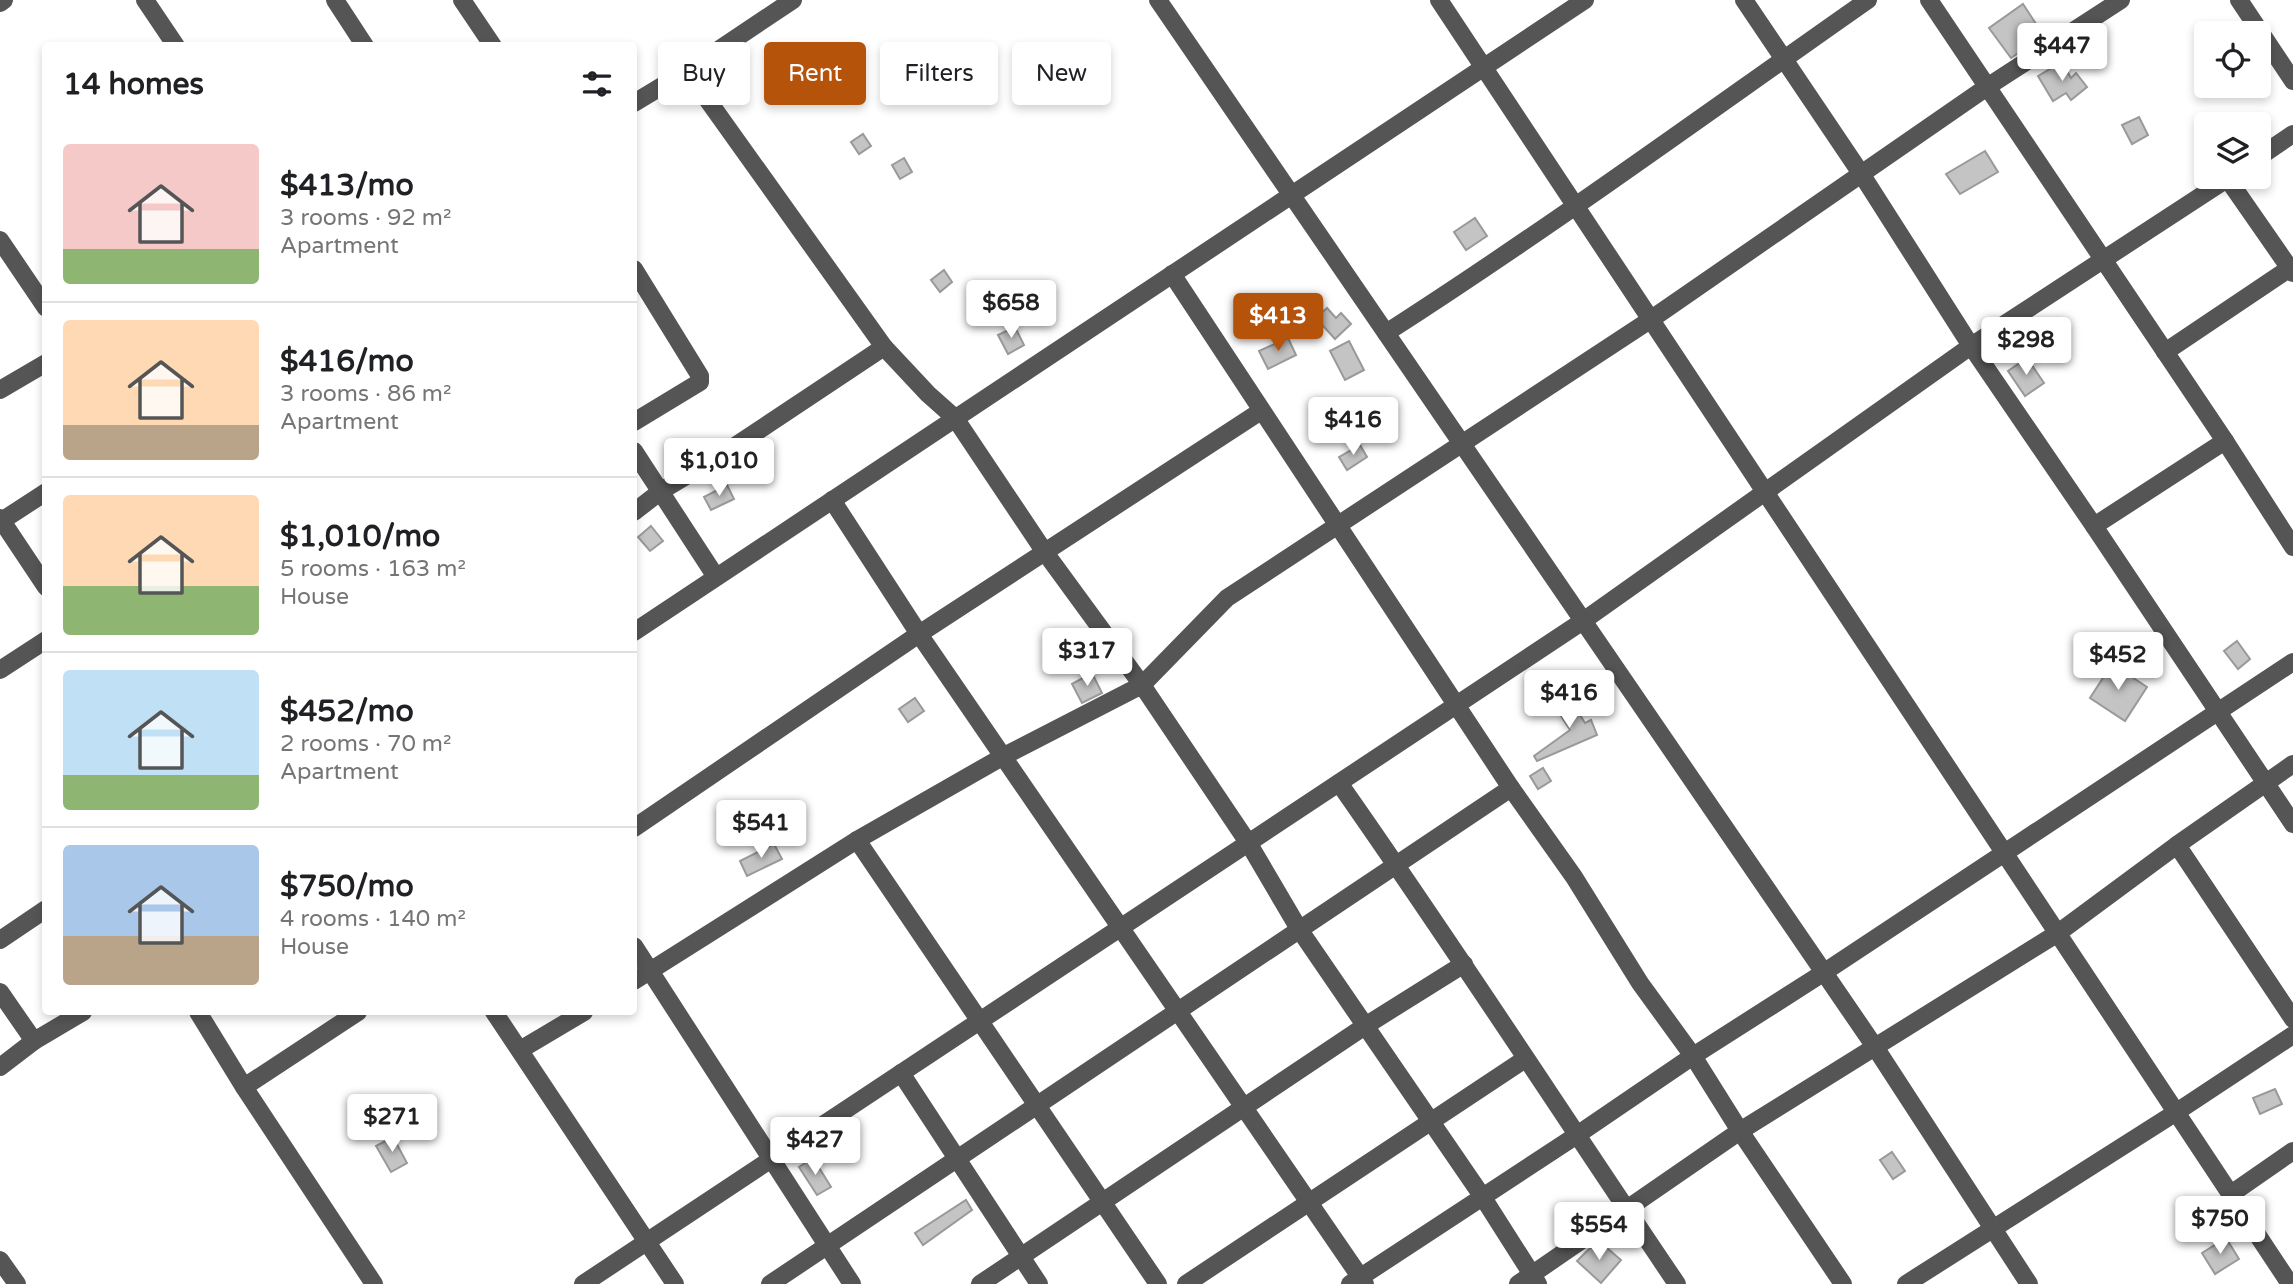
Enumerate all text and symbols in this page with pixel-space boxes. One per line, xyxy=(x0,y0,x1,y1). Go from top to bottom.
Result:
map controls xyxy=(2194,21,2271,189)
button: locate xyxy=(2194,21,2271,98)
pin: $447 xyxy=(2021,24,2103,83)
text: $447 xyxy=(2033,32,2091,60)
chip: Buy xyxy=(658,42,750,105)
chip: Rent xyxy=(764,42,866,105)
chip: Filters xyxy=(880,42,998,105)
chip: New xyxy=(1012,42,1111,105)
icon: filters xyxy=(578,65,616,103)
text: 14 homes xyxy=(63,66,204,103)
button: layers xyxy=(2194,112,2271,189)
text: $413/mo xyxy=(280,167,414,204)
icon: home xyxy=(119,172,203,256)
text: 3 rooms · 92 m² xyxy=(280,204,451,232)
text: Apartment xyxy=(280,232,399,260)
pin: $658 xyxy=(970,280,1052,340)
text: $658 xyxy=(982,289,1040,317)
pin: $413 xyxy=(1237,294,1319,353)
text: $413 xyxy=(1249,302,1307,330)
pin: $298 xyxy=(1985,318,2067,377)
text: $298 xyxy=(1997,326,2055,354)
text: $416/mo xyxy=(280,343,414,380)
icon: home xyxy=(119,348,203,432)
text: 3 rooms · 86 m² xyxy=(280,380,451,408)
pin: $416 xyxy=(1312,398,1394,457)
text: $416 xyxy=(1324,406,1382,434)
text: Apartment xyxy=(280,408,399,436)
pin: $1,010 xyxy=(662,438,776,498)
text: $1,010 xyxy=(680,447,758,475)
text: $1,010/mo xyxy=(280,518,440,555)
icon: home xyxy=(119,523,203,607)
text: 5 rooms · 163 m² xyxy=(280,555,466,583)
text: House xyxy=(280,583,349,611)
pin: $317 xyxy=(1046,628,1128,688)
pin: $452 xyxy=(2077,632,2159,692)
text: $317 xyxy=(1058,637,1116,665)
text: $452 xyxy=(2089,641,2147,669)
pin: $416 xyxy=(1528,670,1610,730)
text: $416 xyxy=(1540,679,1598,707)
text: $452/mo xyxy=(280,693,414,730)
icon: home xyxy=(119,698,203,782)
text: 2 rooms · 70 m² xyxy=(280,730,451,758)
text: Apartment xyxy=(280,758,399,786)
pin: $541 xyxy=(720,800,802,860)
text: $541 xyxy=(732,809,790,837)
text: $750/mo xyxy=(280,868,414,905)
icon: home xyxy=(119,873,203,957)
text: 4 rooms · 140 m² xyxy=(280,905,466,933)
text: House xyxy=(280,933,349,961)
pin: $271 xyxy=(351,1094,433,1154)
text: $271 xyxy=(363,1103,421,1131)
pin: $427 xyxy=(774,1118,856,1177)
text: $427 xyxy=(786,1126,844,1154)
pin: $750 xyxy=(2179,1196,2261,1256)
pin: $554 xyxy=(1558,1202,1640,1262)
text: $750 xyxy=(2191,1205,2249,1233)
text: $554 xyxy=(1570,1211,1628,1239)

